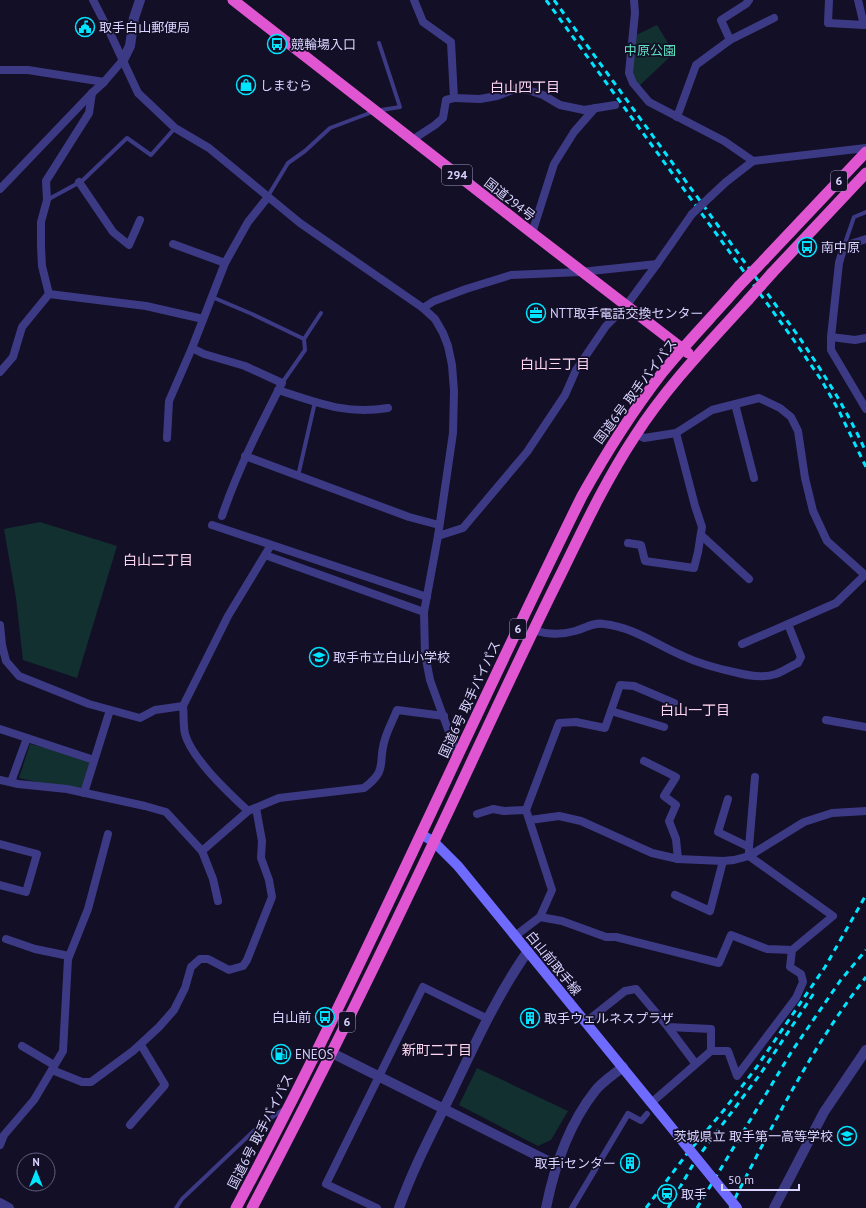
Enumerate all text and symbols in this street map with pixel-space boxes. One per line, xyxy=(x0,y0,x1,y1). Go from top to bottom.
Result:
public building icon: 取手白山郵便局 xyxy=(74,16,96,38)
place label: 取手白山郵便局 xyxy=(99,19,190,36)
bus stop icon: 競輪場入口 xyxy=(266,33,288,55)
place label: 競輪場入口 xyxy=(291,36,356,53)
park label: 中原公園 xyxy=(624,42,676,59)
shop icon: しまむら xyxy=(235,74,257,96)
place label: しまむら xyxy=(260,77,312,94)
district label: 白山四丁目 xyxy=(490,78,560,96)
road number: 294 xyxy=(442,165,472,185)
road number: 6 xyxy=(831,171,847,191)
street label: 国道294号 xyxy=(481,174,539,225)
bus stop icon: 南中原 xyxy=(796,236,818,258)
place label: 南中原 xyxy=(821,239,860,256)
office icon: NTT取手電話交換センター xyxy=(525,302,547,324)
place label: NTT取手電話交換センター xyxy=(550,305,703,322)
street label: 国道6号 取手バイパス xyxy=(590,335,680,447)
district label: 白山三丁目 xyxy=(520,355,590,373)
district label: 白山二丁目 xyxy=(123,551,193,569)
road number: 6 xyxy=(510,619,526,639)
street label: 国道6号 取手バイパス xyxy=(435,638,504,760)
school or university icon: 取手市立白山小学校 xyxy=(308,646,330,668)
place label: 取手市立白山小学校 xyxy=(333,649,450,666)
district label: 白山一丁目 xyxy=(660,701,730,719)
street label: 白山前取手線 xyxy=(522,928,585,999)
bus stop icon: 白山前 xyxy=(314,1006,336,1028)
building icon: 取手ウェルネスプラザ xyxy=(519,1007,541,1029)
place label: 白山前 xyxy=(272,1009,311,1026)
place label: 取手ウェルネスプラザ xyxy=(544,1010,674,1027)
road number: 6 xyxy=(339,1012,355,1032)
district label: 新町二丁目 xyxy=(402,1041,472,1059)
fuel station icon: ENEOS xyxy=(270,1043,292,1065)
place label: ENEOS xyxy=(295,1046,334,1063)
street label: 国道6号 取手バイパス xyxy=(224,1071,297,1192)
school or university icon: 茨城県立 取手第一高等学校 xyxy=(836,1125,858,1147)
place label: 茨城県立 取手第一高等学校 xyxy=(674,1128,833,1145)
north arrow xyxy=(16,1152,56,1192)
building icon: 取手iセンター xyxy=(619,1152,641,1174)
text: N xyxy=(32,1155,40,1169)
place label: 取手iセンター xyxy=(535,1155,616,1172)
scale bar xyxy=(722,1166,799,1192)
text: 50 m xyxy=(728,1172,754,1187)
station icon: 取手 xyxy=(656,1183,678,1205)
place label: 取手 xyxy=(681,1186,707,1203)

